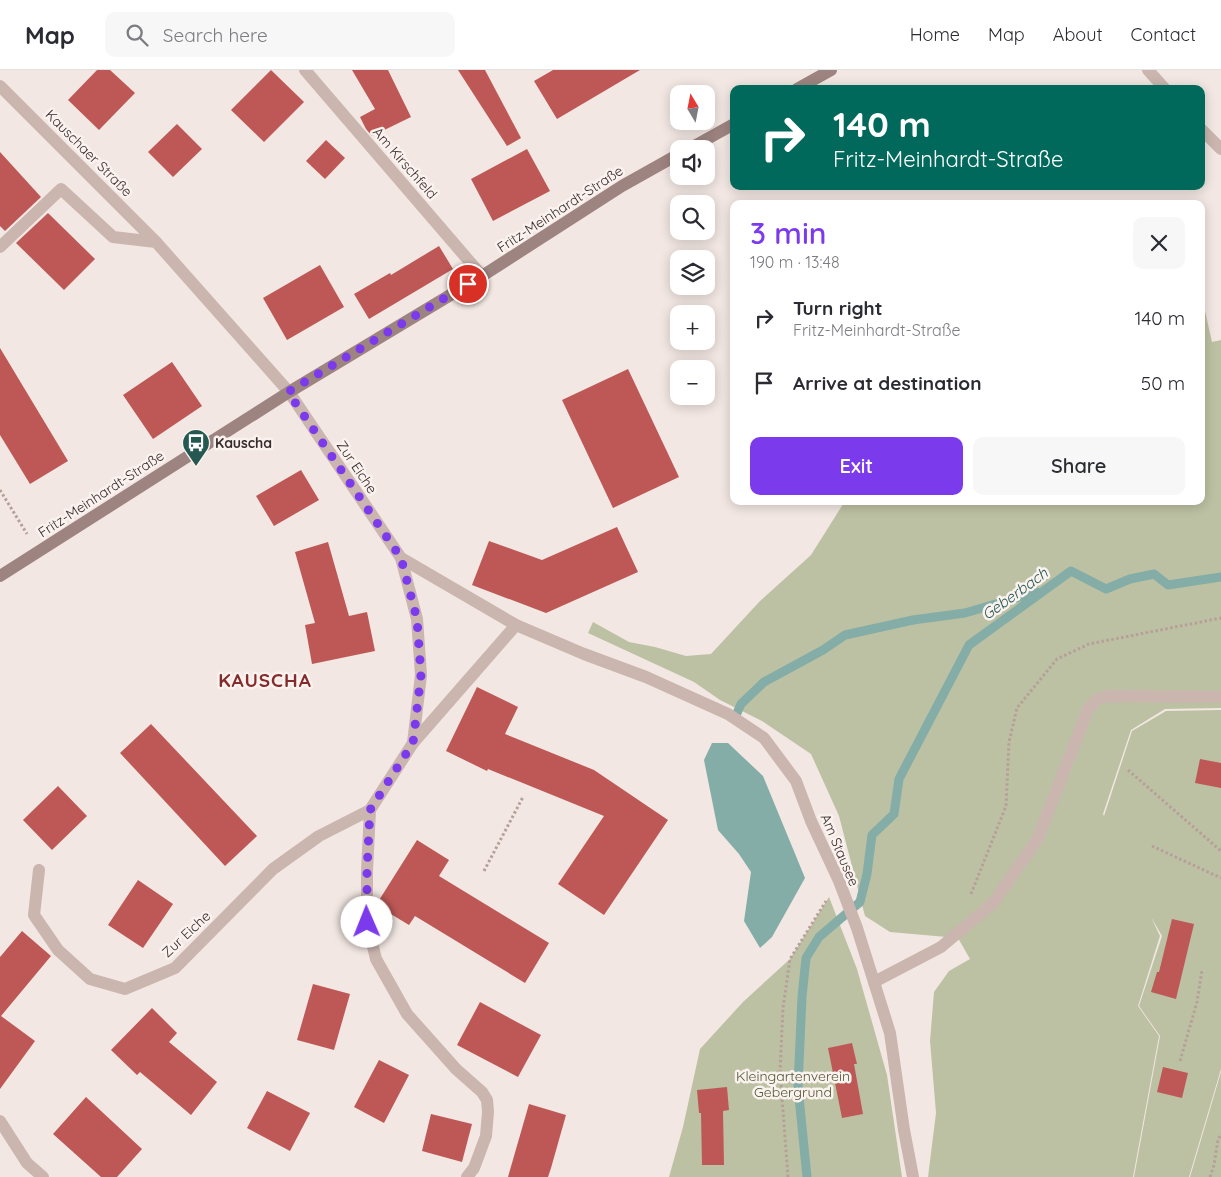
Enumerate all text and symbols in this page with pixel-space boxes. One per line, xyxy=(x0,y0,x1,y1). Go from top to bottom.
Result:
search box xyxy=(105,12,455,57)
text: Map xyxy=(25,20,75,50)
icon: search xyxy=(123,21,151,49)
text: Search here xyxy=(163,23,268,47)
text: Home xyxy=(910,23,960,46)
text: Map xyxy=(988,23,1025,46)
text: About xyxy=(1053,23,1103,46)
text: Contact xyxy=(1131,23,1196,46)
north arrow xyxy=(670,85,715,130)
map controls xyxy=(670,85,715,405)
text: 140 m xyxy=(833,102,931,146)
icon: right xyxy=(750,105,815,170)
street label: Kauschaer Straße xyxy=(42,106,136,200)
street label: Am Kirschfeld xyxy=(369,123,441,203)
button: sound xyxy=(670,140,715,185)
text: Fritz-Meinhardt-Straße xyxy=(833,145,1063,173)
street label: Fritz-Meinhardt-Straße xyxy=(494,161,626,256)
button: search xyxy=(670,195,715,240)
text: 3 min xyxy=(750,214,826,252)
button: close xyxy=(1133,217,1185,269)
button: layers xyxy=(670,250,715,295)
text: 190 m · 13:48 xyxy=(750,252,840,272)
pin xyxy=(447,263,489,305)
icon: arrive xyxy=(454,270,482,298)
text: Turn right xyxy=(793,296,882,320)
icon: right xyxy=(750,304,778,332)
button: + xyxy=(670,305,715,350)
text: 140 m xyxy=(1134,306,1185,330)
text: Fritz-Meinhardt-Straße xyxy=(793,320,961,340)
button: − xyxy=(670,360,715,405)
icon: arrive xyxy=(750,369,778,397)
text: Arrive at destination xyxy=(793,371,982,395)
text: 50 m xyxy=(1141,371,1185,395)
bus stop icon: Kauscha xyxy=(181,428,211,467)
place label: Kauscha xyxy=(215,434,272,452)
street label: Zur Eiche xyxy=(333,437,381,497)
button: Exit xyxy=(750,437,963,495)
button: Share xyxy=(973,437,1185,495)
street label: Fritz-Meinhardt-Straße xyxy=(35,446,167,541)
water label: Geberbach xyxy=(978,563,1052,624)
district label: KAUSCHA xyxy=(218,668,312,692)
street label: Am Stausee xyxy=(817,811,863,889)
position arrow xyxy=(340,895,392,947)
street label: Zur Eiche xyxy=(158,907,214,961)
park label: Kleingartenverein Gebergrund xyxy=(736,1067,850,1101)

